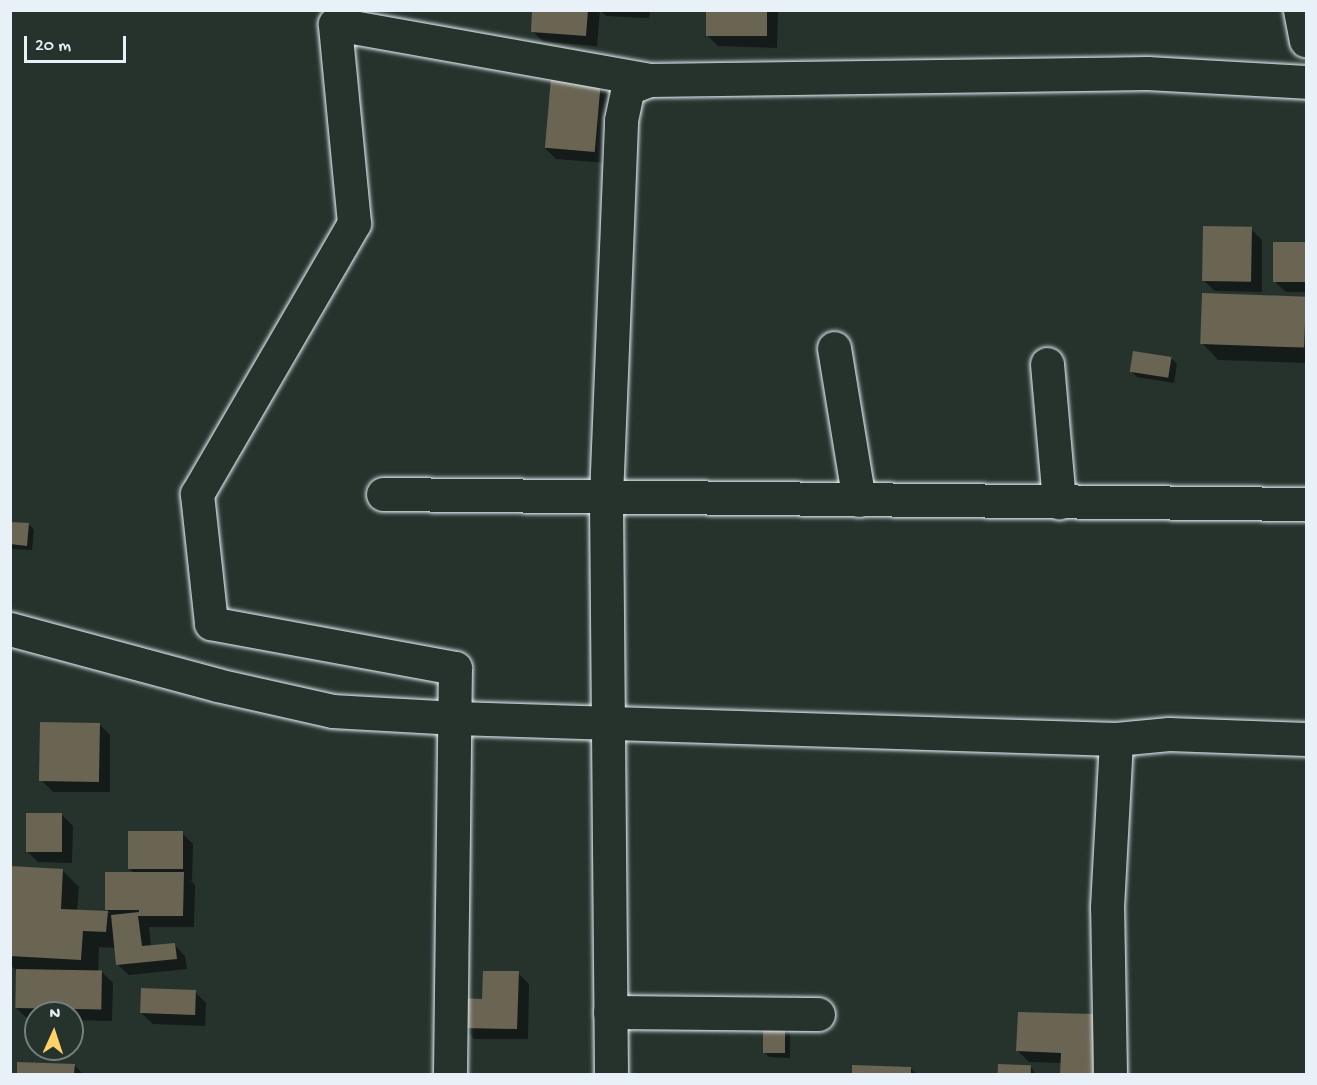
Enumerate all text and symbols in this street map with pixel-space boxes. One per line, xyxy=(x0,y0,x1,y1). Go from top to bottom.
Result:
scale bar xyxy=(27,24,129,62)
text: 20 m xyxy=(35,36,71,57)
north arrow xyxy=(24,1001,84,1061)
text: N xyxy=(49,1005,61,1024)

